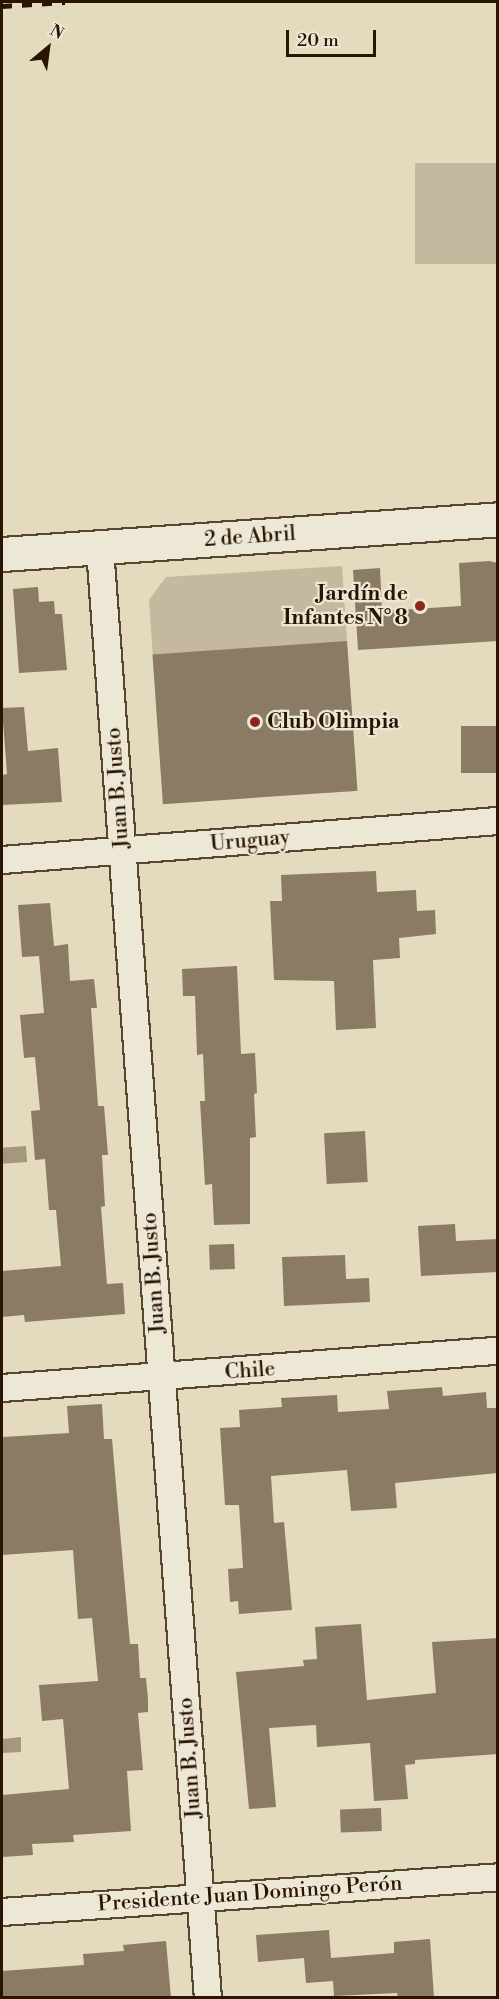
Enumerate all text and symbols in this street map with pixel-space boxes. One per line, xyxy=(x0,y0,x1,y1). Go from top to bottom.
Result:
north arrow xyxy=(18,18,78,78)
scale bar xyxy=(289,18,379,56)
text: N xyxy=(46,20,67,44)
text: 20 m xyxy=(297,29,339,52)
street label: 2 de Abril xyxy=(203,521,297,553)
place label: Jardín de Infantes N° 8 xyxy=(283,581,408,631)
marker: Jardín de Infantes N° 8 xyxy=(413,599,427,613)
place label: Club Olimpia xyxy=(267,709,399,735)
marker: Club Olimpia xyxy=(248,715,262,729)
street label: Juan B. Justo xyxy=(101,727,135,849)
street label: Uruguay xyxy=(209,825,291,857)
street label: Juan B. Justo xyxy=(137,1212,171,1334)
street label: Chile xyxy=(224,1357,276,1385)
street label: Juan B. Justo xyxy=(173,1697,207,1819)
street label: Presidente Juan Domingo Perón xyxy=(97,1871,403,1917)

